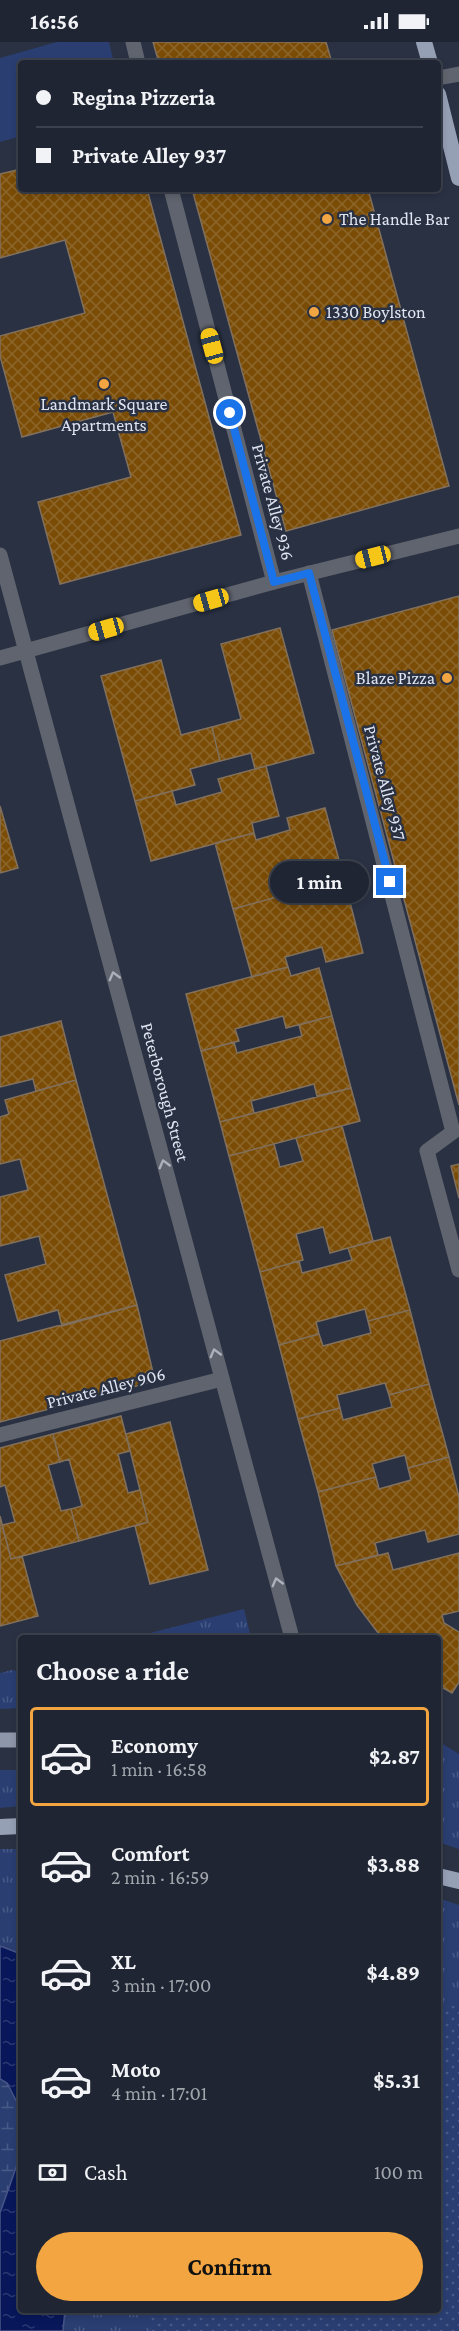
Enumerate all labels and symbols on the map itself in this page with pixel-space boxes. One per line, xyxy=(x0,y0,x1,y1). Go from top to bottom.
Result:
place label: The Handle Bar xyxy=(339,209,450,229)
marker: The Handle Bar xyxy=(320,212,334,226)
place label: 1330 Boylston xyxy=(326,302,426,322)
marker: 1330 Boylston xyxy=(307,305,321,319)
car xyxy=(199,326,225,366)
marker: Landmark Square Apartments xyxy=(97,377,111,391)
place label: Landmark Square Apartments xyxy=(41,394,168,435)
route start xyxy=(216,399,243,426)
street label: Private Alley 936 xyxy=(248,442,298,562)
car xyxy=(353,544,393,570)
car xyxy=(191,586,231,614)
car xyxy=(86,615,126,643)
place label: Blaze Pizza xyxy=(356,668,435,688)
marker: Blaze Pizza xyxy=(440,671,454,685)
street label: Private Alley 937 xyxy=(360,723,410,843)
callout: 1 min xyxy=(270,861,369,903)
route end xyxy=(376,868,403,895)
one-way arrow xyxy=(108,971,121,981)
street label: Peterborough Street xyxy=(137,1020,193,1165)
one-way arrow xyxy=(159,1160,171,1170)
one-way arrow xyxy=(210,1348,222,1358)
street label: Private Alley 906 xyxy=(45,1364,167,1412)
one-way arrow xyxy=(271,1577,284,1587)

